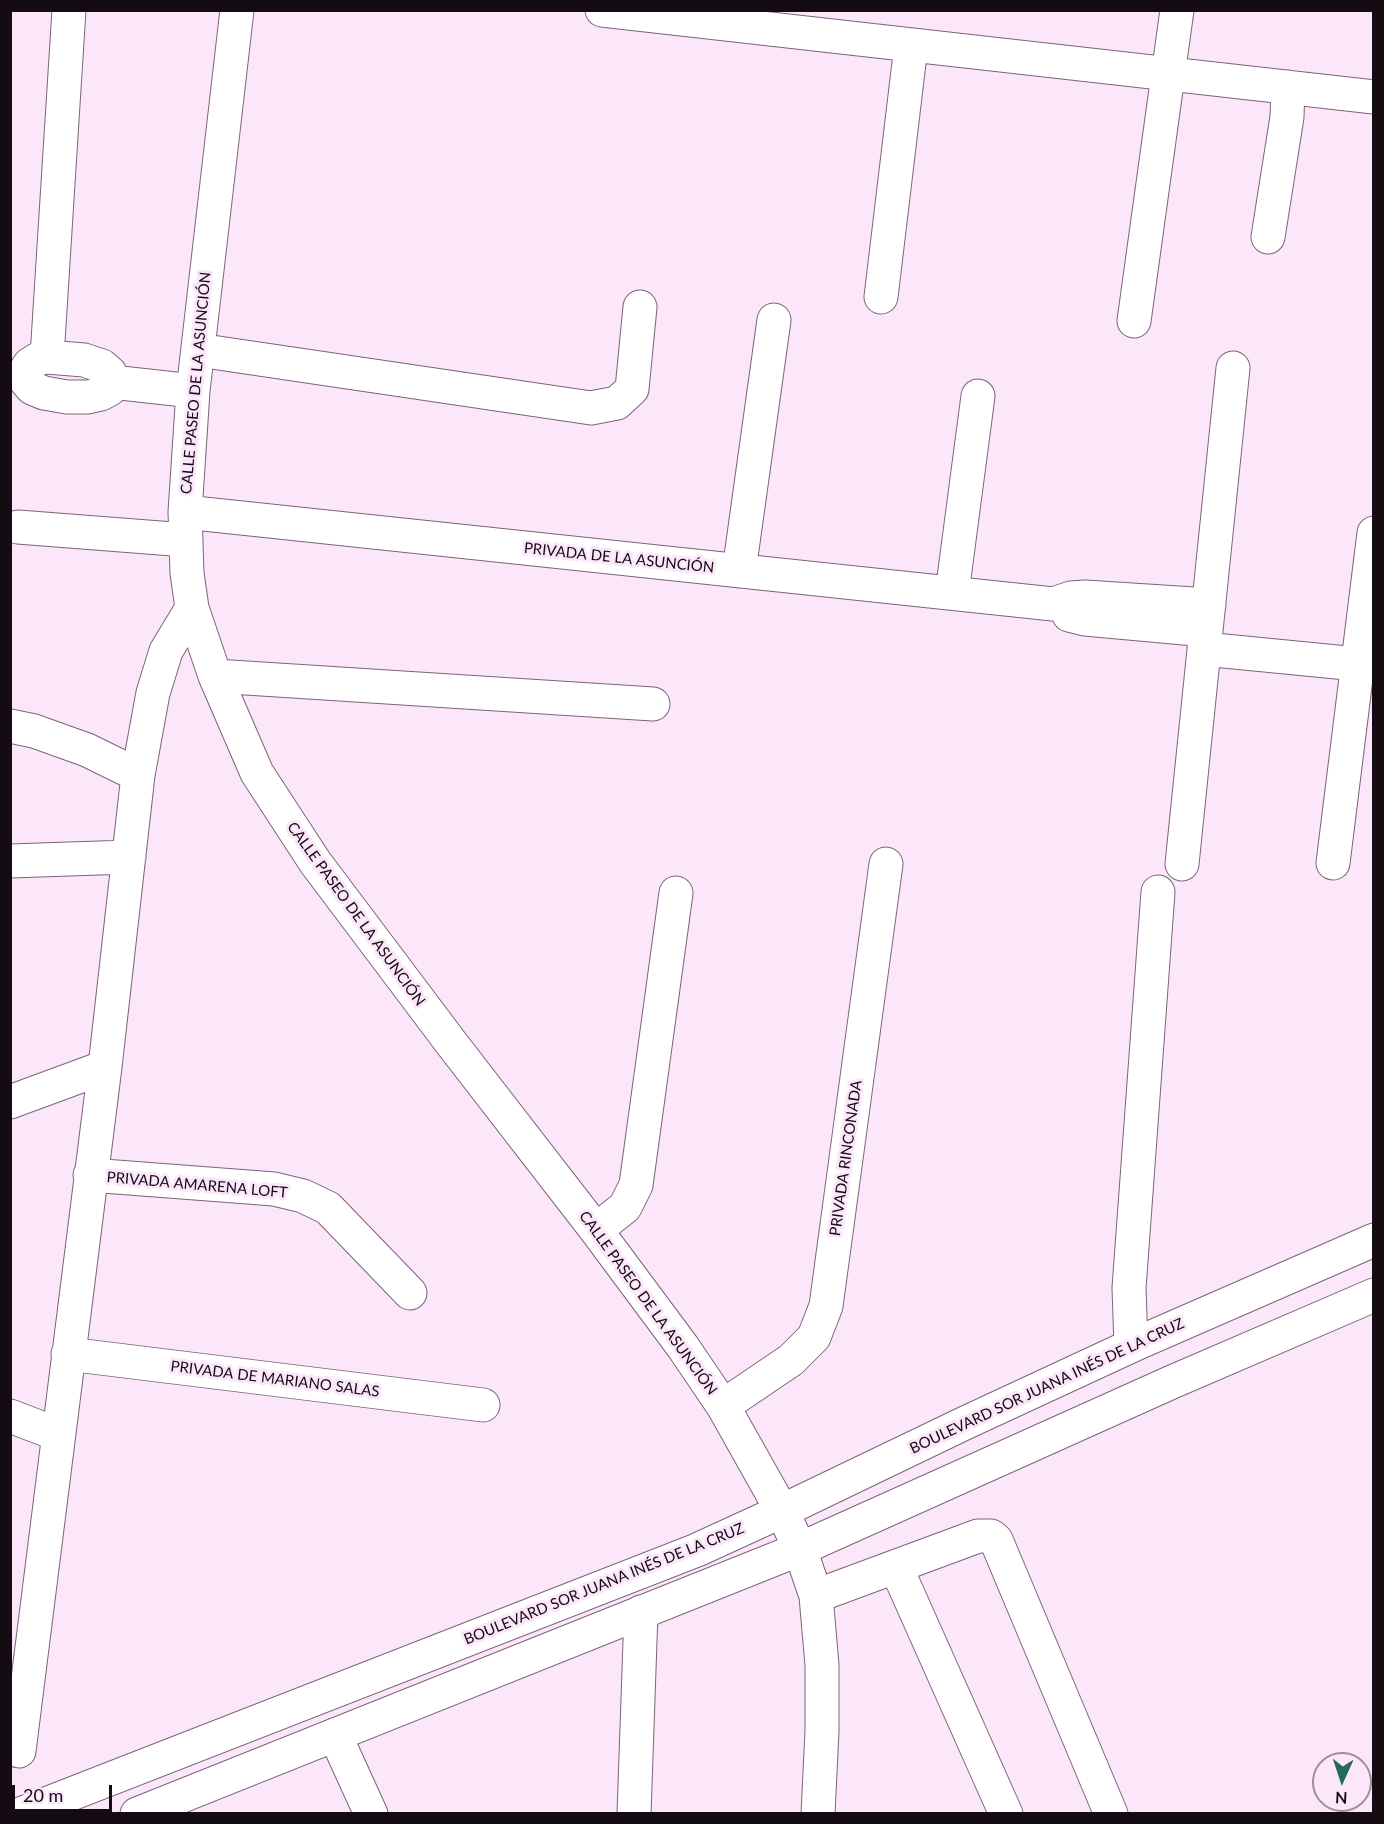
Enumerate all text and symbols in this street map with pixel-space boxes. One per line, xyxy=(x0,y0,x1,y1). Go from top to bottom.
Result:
street label: CALLE PASEO DE LA ASUNCIÓN xyxy=(177,271,215,495)
street label: PRIVADA DE LA ASUNCIÓN xyxy=(523,539,715,577)
street label: CALLE PASEO DE LA ASUNCIÓN xyxy=(283,819,429,1009)
street label: PRIVADA RINCONADA xyxy=(826,1079,866,1237)
street label: PRIVADA AMARENA LOFT xyxy=(106,1168,288,1202)
street label: CALLE PASEO DE LA ASUNCIÓN xyxy=(575,1208,721,1398)
street label: BOULEVARD SOR JUANA INÉS DE LA CRUZ xyxy=(907,1314,1187,1458)
street label: PRIVADA DE MARIANO SALAS xyxy=(170,1357,380,1401)
street label: BOULEVARD SOR JUANA INÉS DE LA CRUZ xyxy=(461,1519,747,1649)
north arrow xyxy=(1312,1752,1372,1812)
scale bar xyxy=(15,1773,116,1811)
text: 20 m xyxy=(23,1784,63,1806)
text: N xyxy=(1334,1789,1348,1808)

